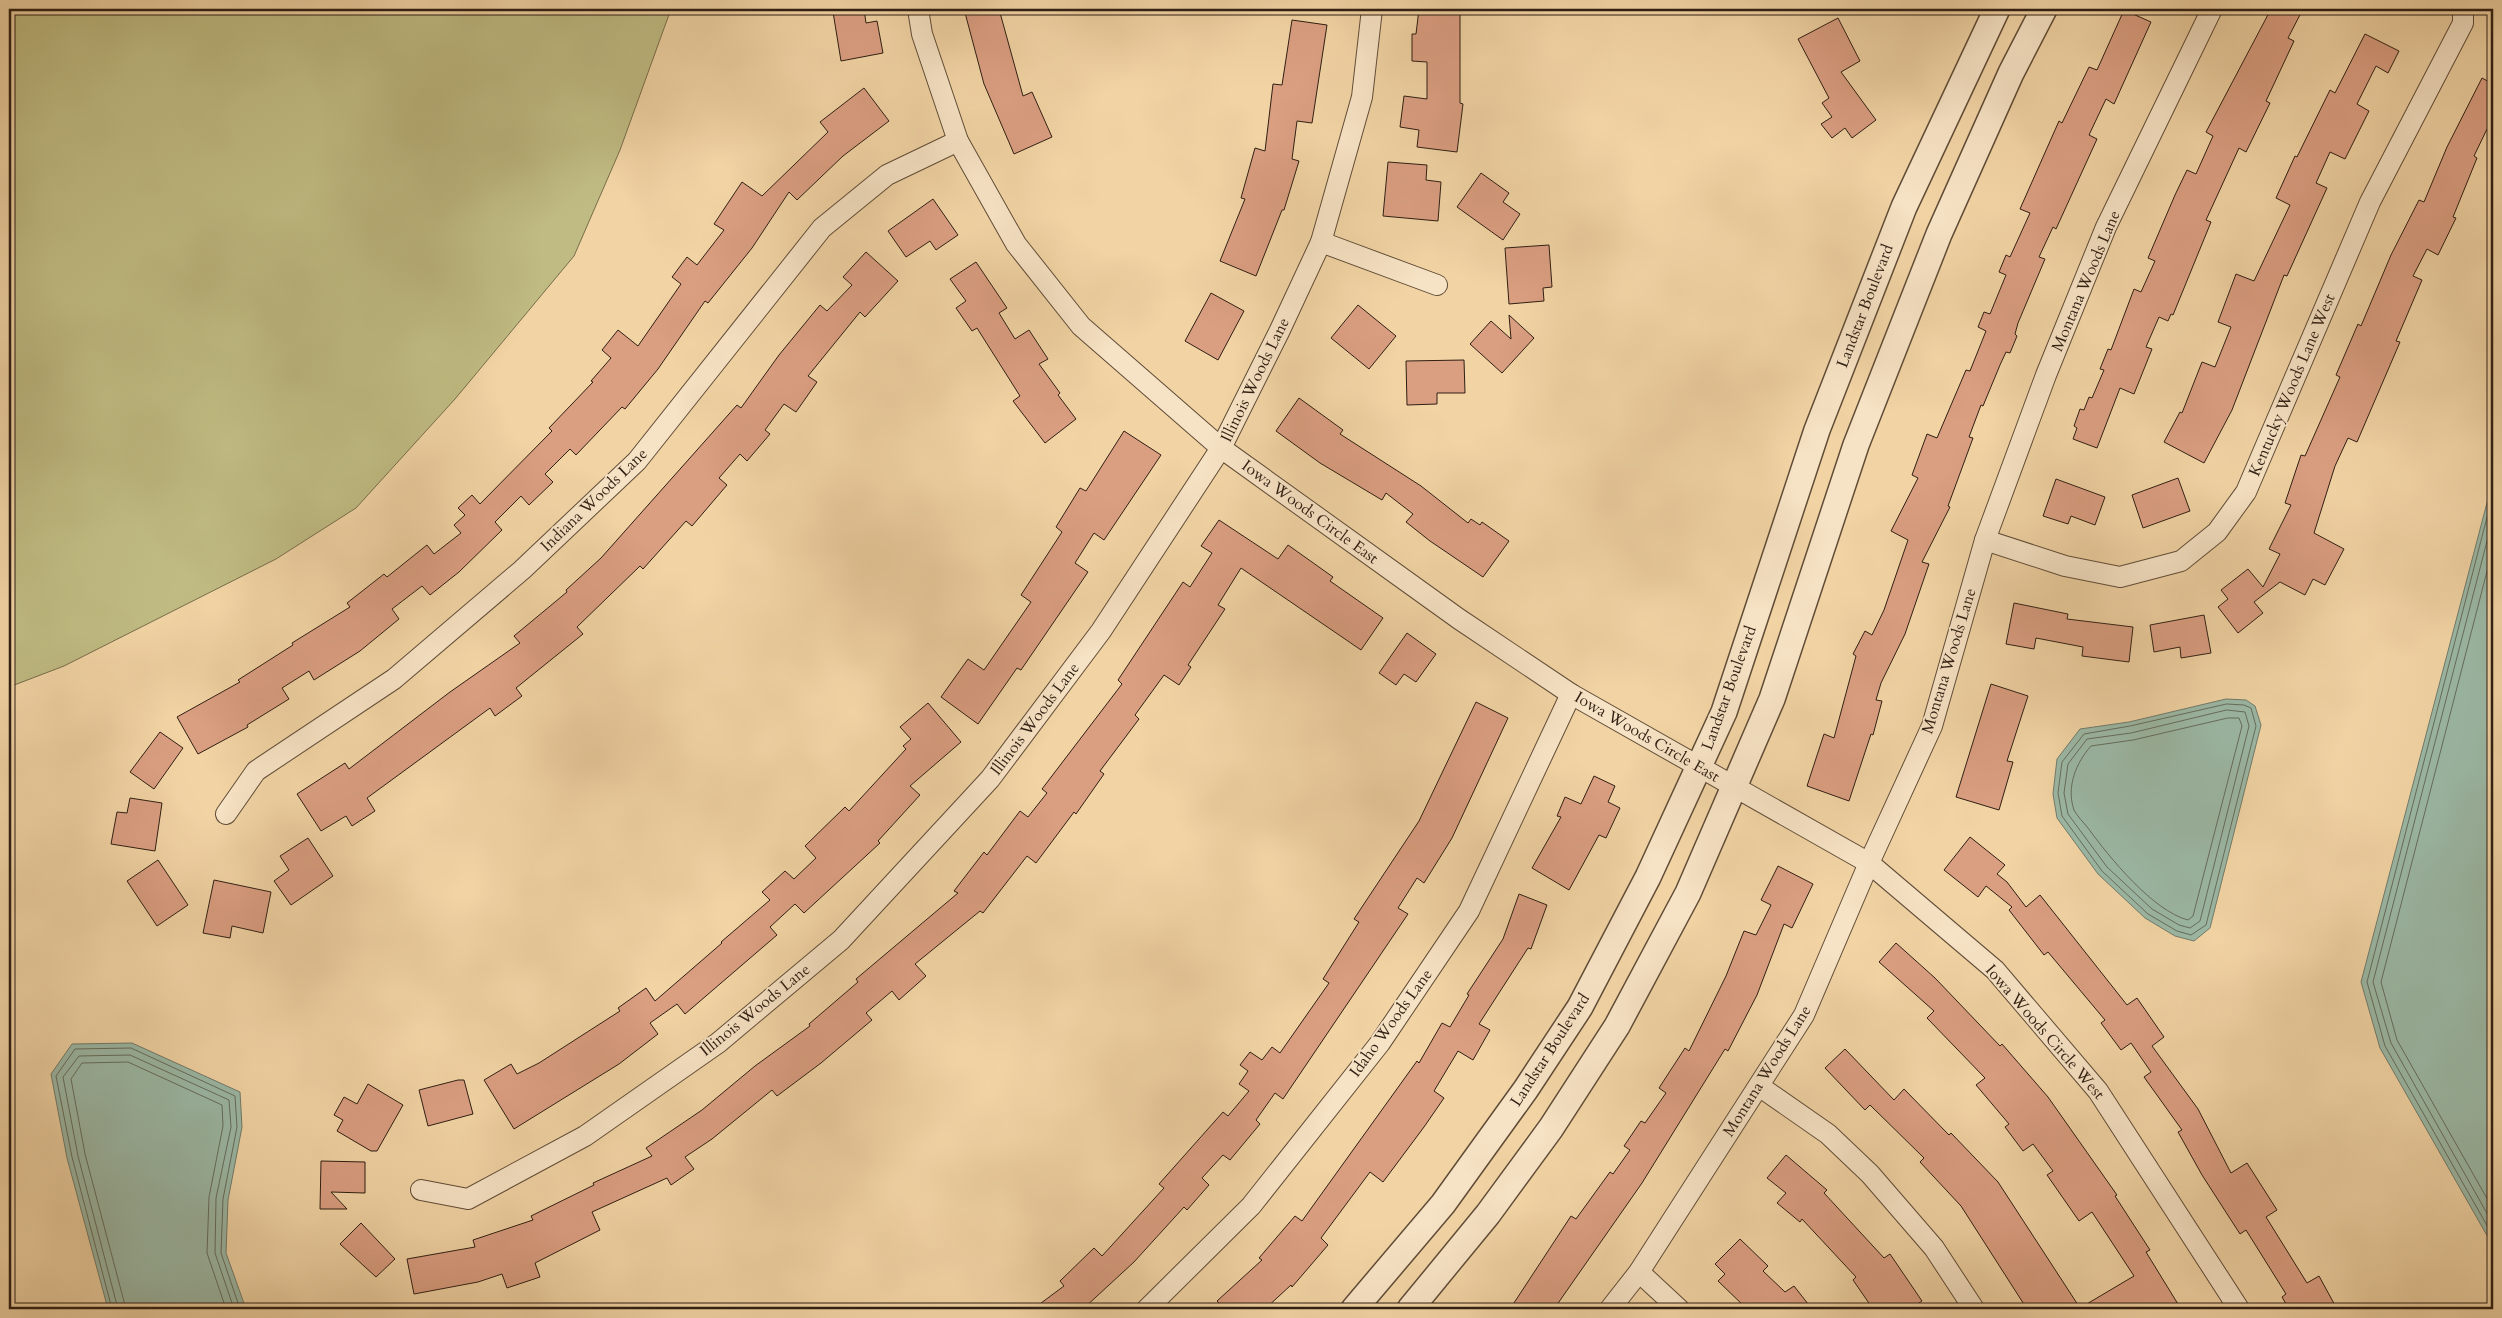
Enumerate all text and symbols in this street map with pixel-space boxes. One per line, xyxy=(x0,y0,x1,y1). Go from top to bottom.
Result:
street label: Montana Woods Lane xyxy=(2046,207,2126,355)
street label: Landstar Boulevard xyxy=(1831,241,1899,371)
street label: Kentucky Woods Lane West xyxy=(2243,290,2341,480)
street label: Illinois Woods Lane xyxy=(1215,314,1295,446)
street label: Indiana Woods Lane xyxy=(536,443,652,557)
street label: Iowa Woods Circle East xyxy=(1237,455,1383,569)
street label: Montana Woods Lane xyxy=(1916,586,1982,736)
street label: Landstar Boulevard xyxy=(1696,622,1762,753)
street label: Illinois Woods Lane xyxy=(985,658,1085,780)
street label: Iowa Woods Circle East xyxy=(1570,686,1724,788)
street label: Illinois Woods Lane xyxy=(695,959,815,1061)
street label: Iowa Woods Circle West xyxy=(1980,960,2110,1104)
street label: Idaho Woods Lane xyxy=(1344,964,1438,1082)
street label: Landstar Boulevard xyxy=(1505,989,1595,1111)
street label: Montana Woods Lane xyxy=(1718,1001,1816,1141)

